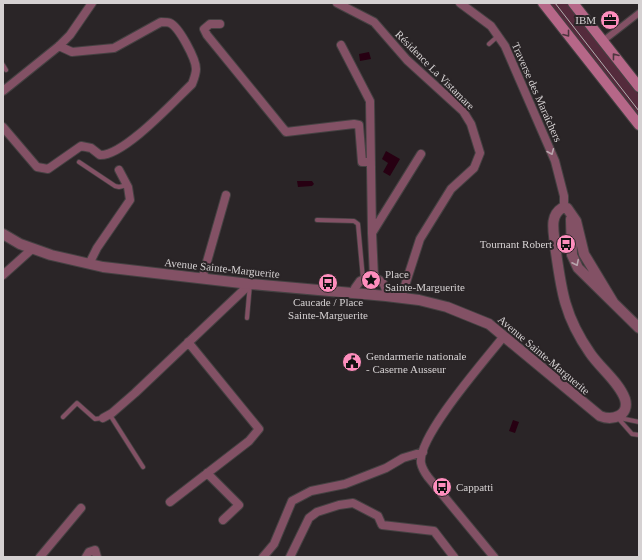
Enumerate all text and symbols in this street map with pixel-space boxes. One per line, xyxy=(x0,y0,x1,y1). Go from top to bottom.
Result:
office icon: IBM xyxy=(599,9,621,31)
place label: IBM xyxy=(575,14,596,26)
street label: Résidence La Vistamare xyxy=(393,28,477,112)
one-way arrow xyxy=(562,29,569,36)
street label: Traverse des Maraîchers xyxy=(510,40,564,144)
one-way arrow xyxy=(613,54,620,61)
one-way arrow xyxy=(546,147,554,155)
bus stop icon: Tournant Robert xyxy=(555,233,577,255)
place label: Tournant Robert xyxy=(480,238,552,250)
street label: Avenue Sainte-Marguerite xyxy=(164,256,280,280)
one-way arrow xyxy=(571,259,579,266)
place label: Place Sainte-Marguerite xyxy=(385,268,465,293)
place icon: Place Sainte-Marguerite xyxy=(360,269,382,291)
bus stop icon: Caucade / Place Sainte-Marguerite xyxy=(317,272,339,294)
place label: Caucade / Place Sainte-Marguerite xyxy=(288,296,368,321)
street label: Avenue Sainte-Marguerite xyxy=(496,313,592,397)
place label: Gendarmerie nationale - Caserne Ausseur xyxy=(366,350,467,375)
public building icon: Gendarmerie nationale - Caserne Ausseur xyxy=(341,351,363,373)
bus stop icon: Cappatti xyxy=(431,476,453,498)
place label: Cappatti xyxy=(456,481,493,493)

